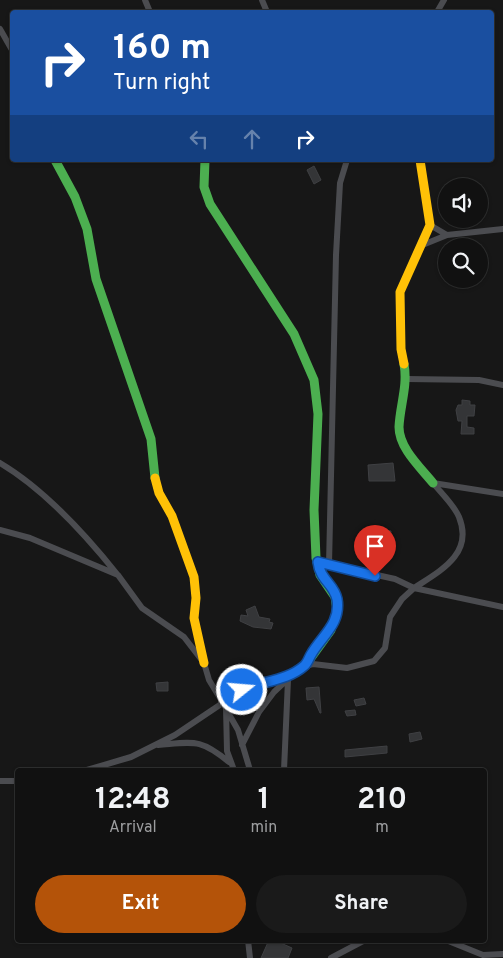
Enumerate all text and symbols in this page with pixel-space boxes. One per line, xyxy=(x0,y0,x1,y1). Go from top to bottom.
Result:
text: 160 m xyxy=(113,27,211,71)
icon: right xyxy=(30,30,95,95)
text: Turn right xyxy=(113,70,210,97)
icon: left xyxy=(185,125,213,153)
icon: ahead xyxy=(238,125,266,153)
icon: right xyxy=(291,125,319,153)
map controls xyxy=(438,178,488,288)
button: sound xyxy=(438,178,488,228)
button: search xyxy=(438,238,488,288)
pin xyxy=(354,525,396,576)
icon: arrive xyxy=(361,532,389,560)
position arrow xyxy=(215,663,267,715)
text: 12:48 xyxy=(95,782,171,819)
text: 1 xyxy=(258,782,270,819)
text: 210 xyxy=(357,782,407,819)
text: Arrival xyxy=(109,818,157,838)
text: min xyxy=(251,818,277,838)
text: m xyxy=(375,818,389,838)
button: Exit xyxy=(35,875,246,933)
button: Share xyxy=(256,875,467,933)

